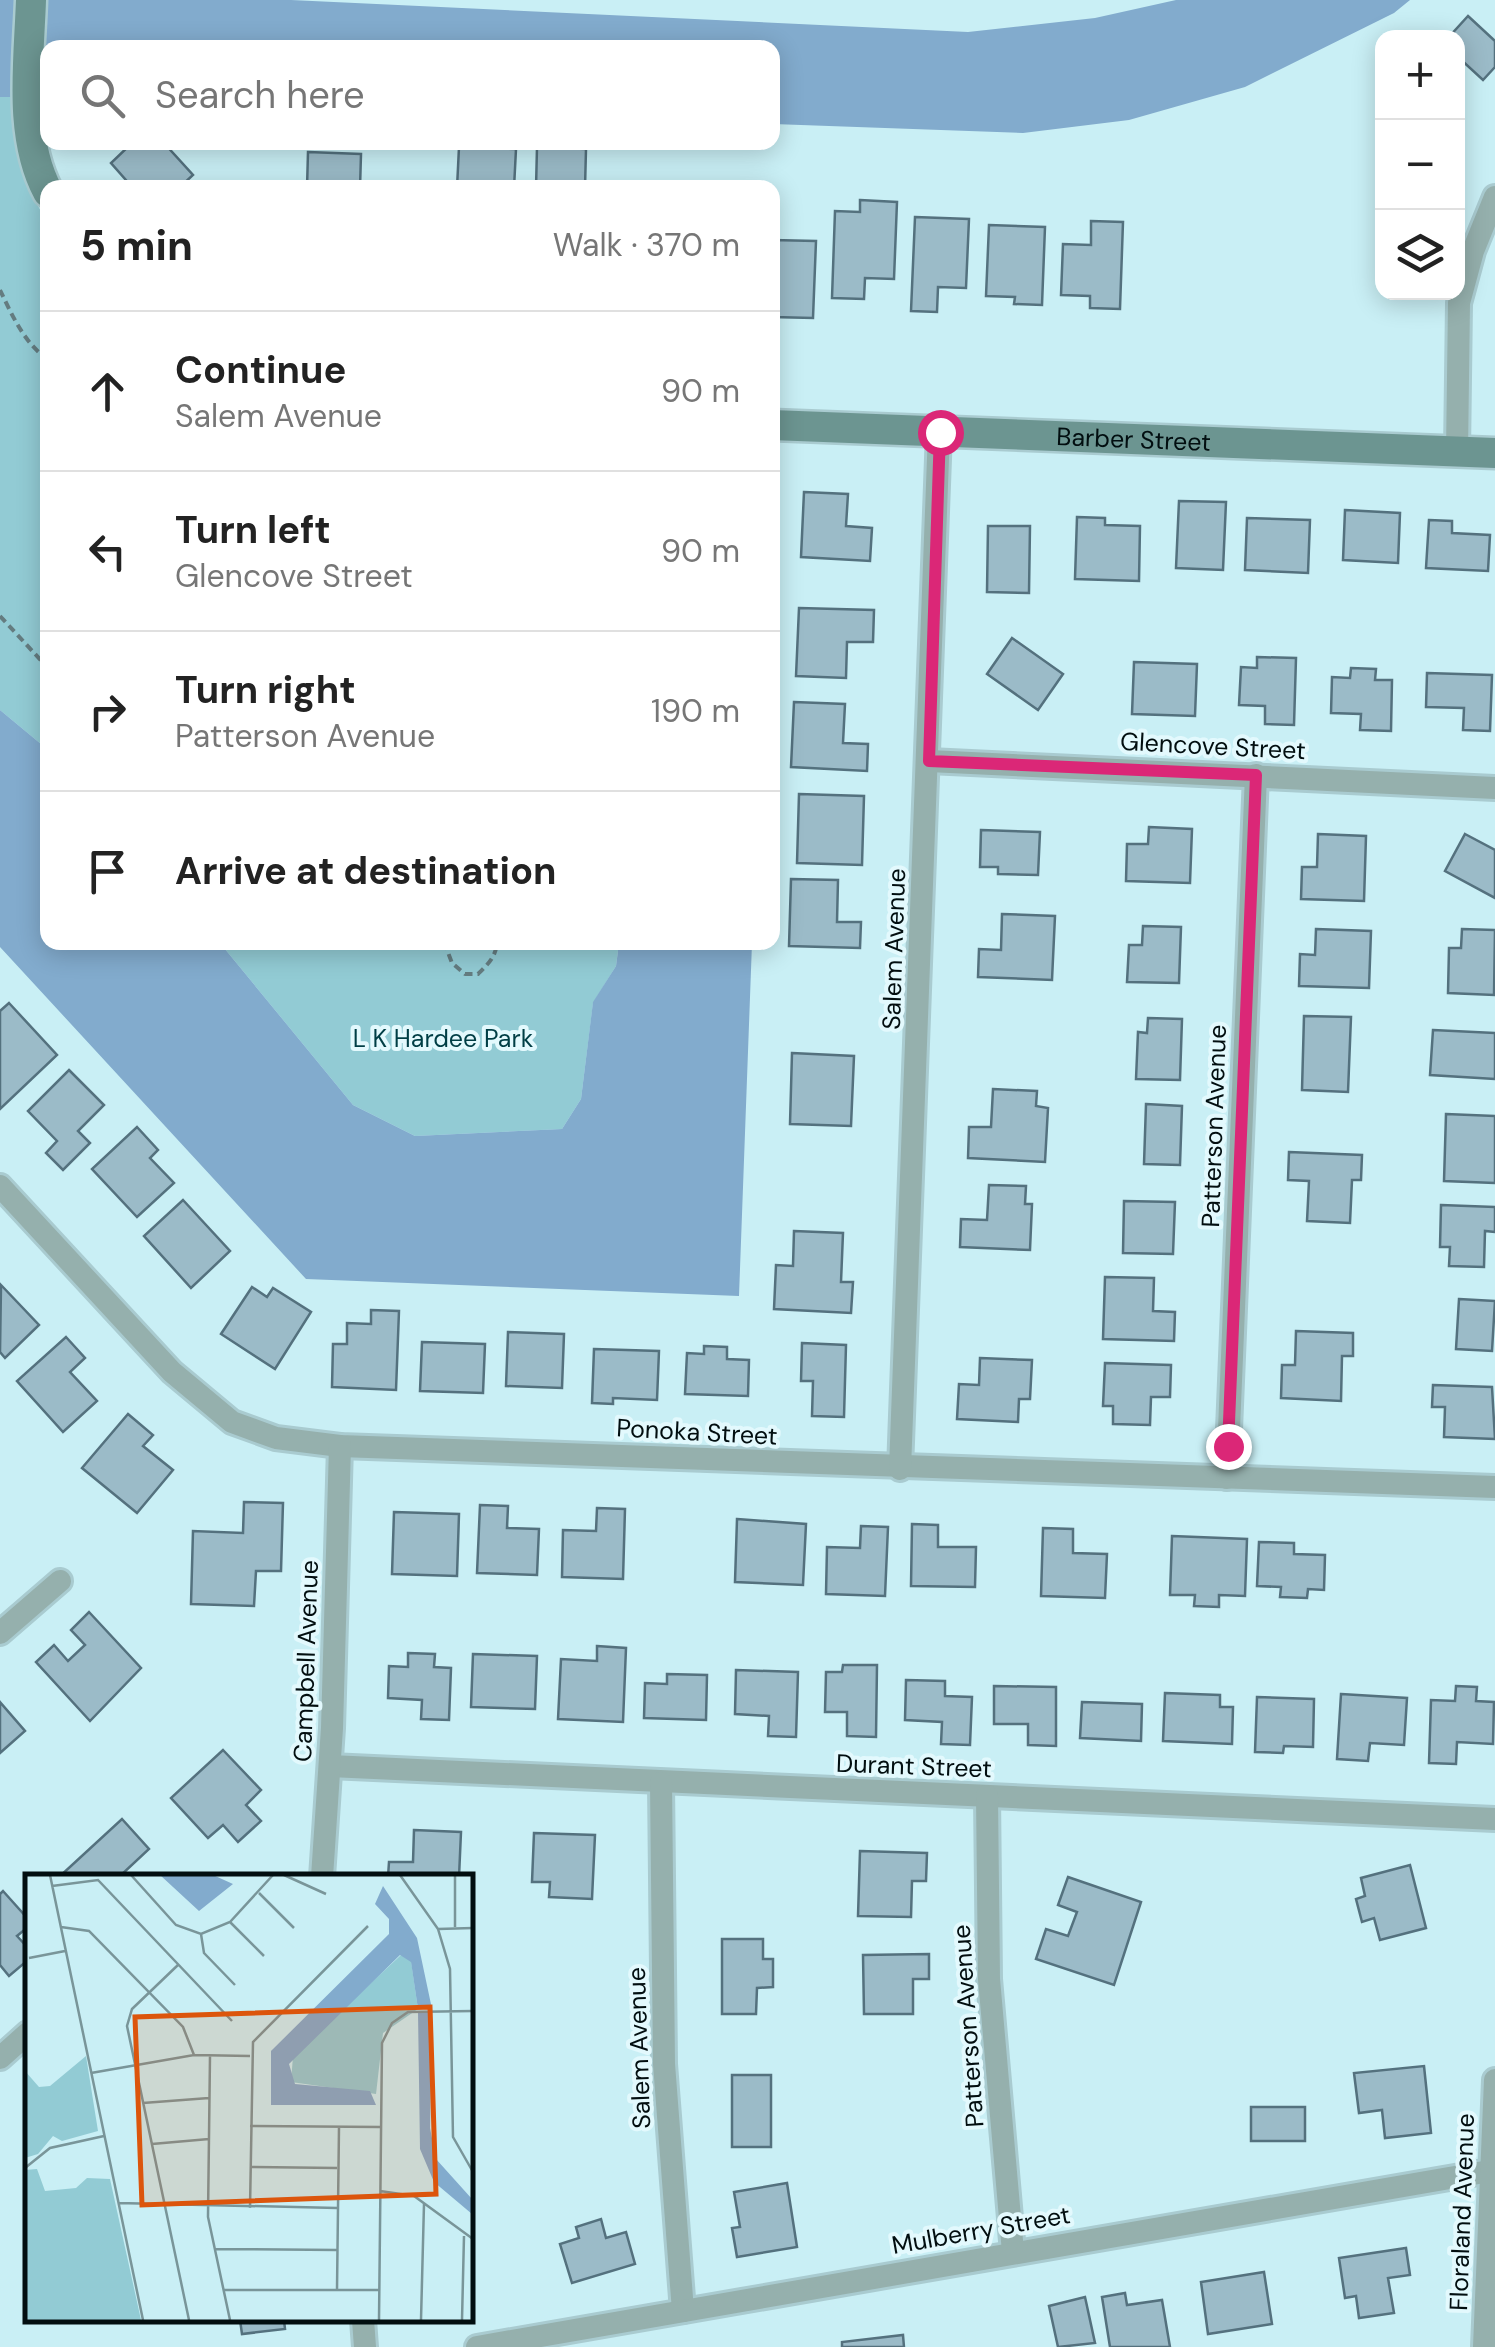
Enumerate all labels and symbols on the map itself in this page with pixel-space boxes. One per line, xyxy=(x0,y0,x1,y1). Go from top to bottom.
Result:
route start xyxy=(918,410,964,456)
street label: Barber Street xyxy=(1056,420,1212,458)
street label: Glencove Street xyxy=(1119,725,1307,767)
street label: Salem Avenue xyxy=(875,868,913,1030)
park label: L K Hardee Park xyxy=(353,1022,534,1055)
street label: Patterson Avenue xyxy=(1194,1024,1234,1228)
street label: Ponoka Street xyxy=(616,1411,778,1453)
route end xyxy=(1206,1424,1252,1470)
street label: Campbell Avenue xyxy=(286,1559,326,1763)
street label: Durant Street xyxy=(835,1747,993,1785)
inset map xyxy=(25,1874,472,2322)
street label: Patterson Avenue xyxy=(944,1923,992,2129)
street label: Salem Avenue xyxy=(620,1967,658,2129)
street label: Floraland Avenue xyxy=(1442,2113,1482,2311)
street label: Mulberry Street xyxy=(889,2198,1073,2262)

